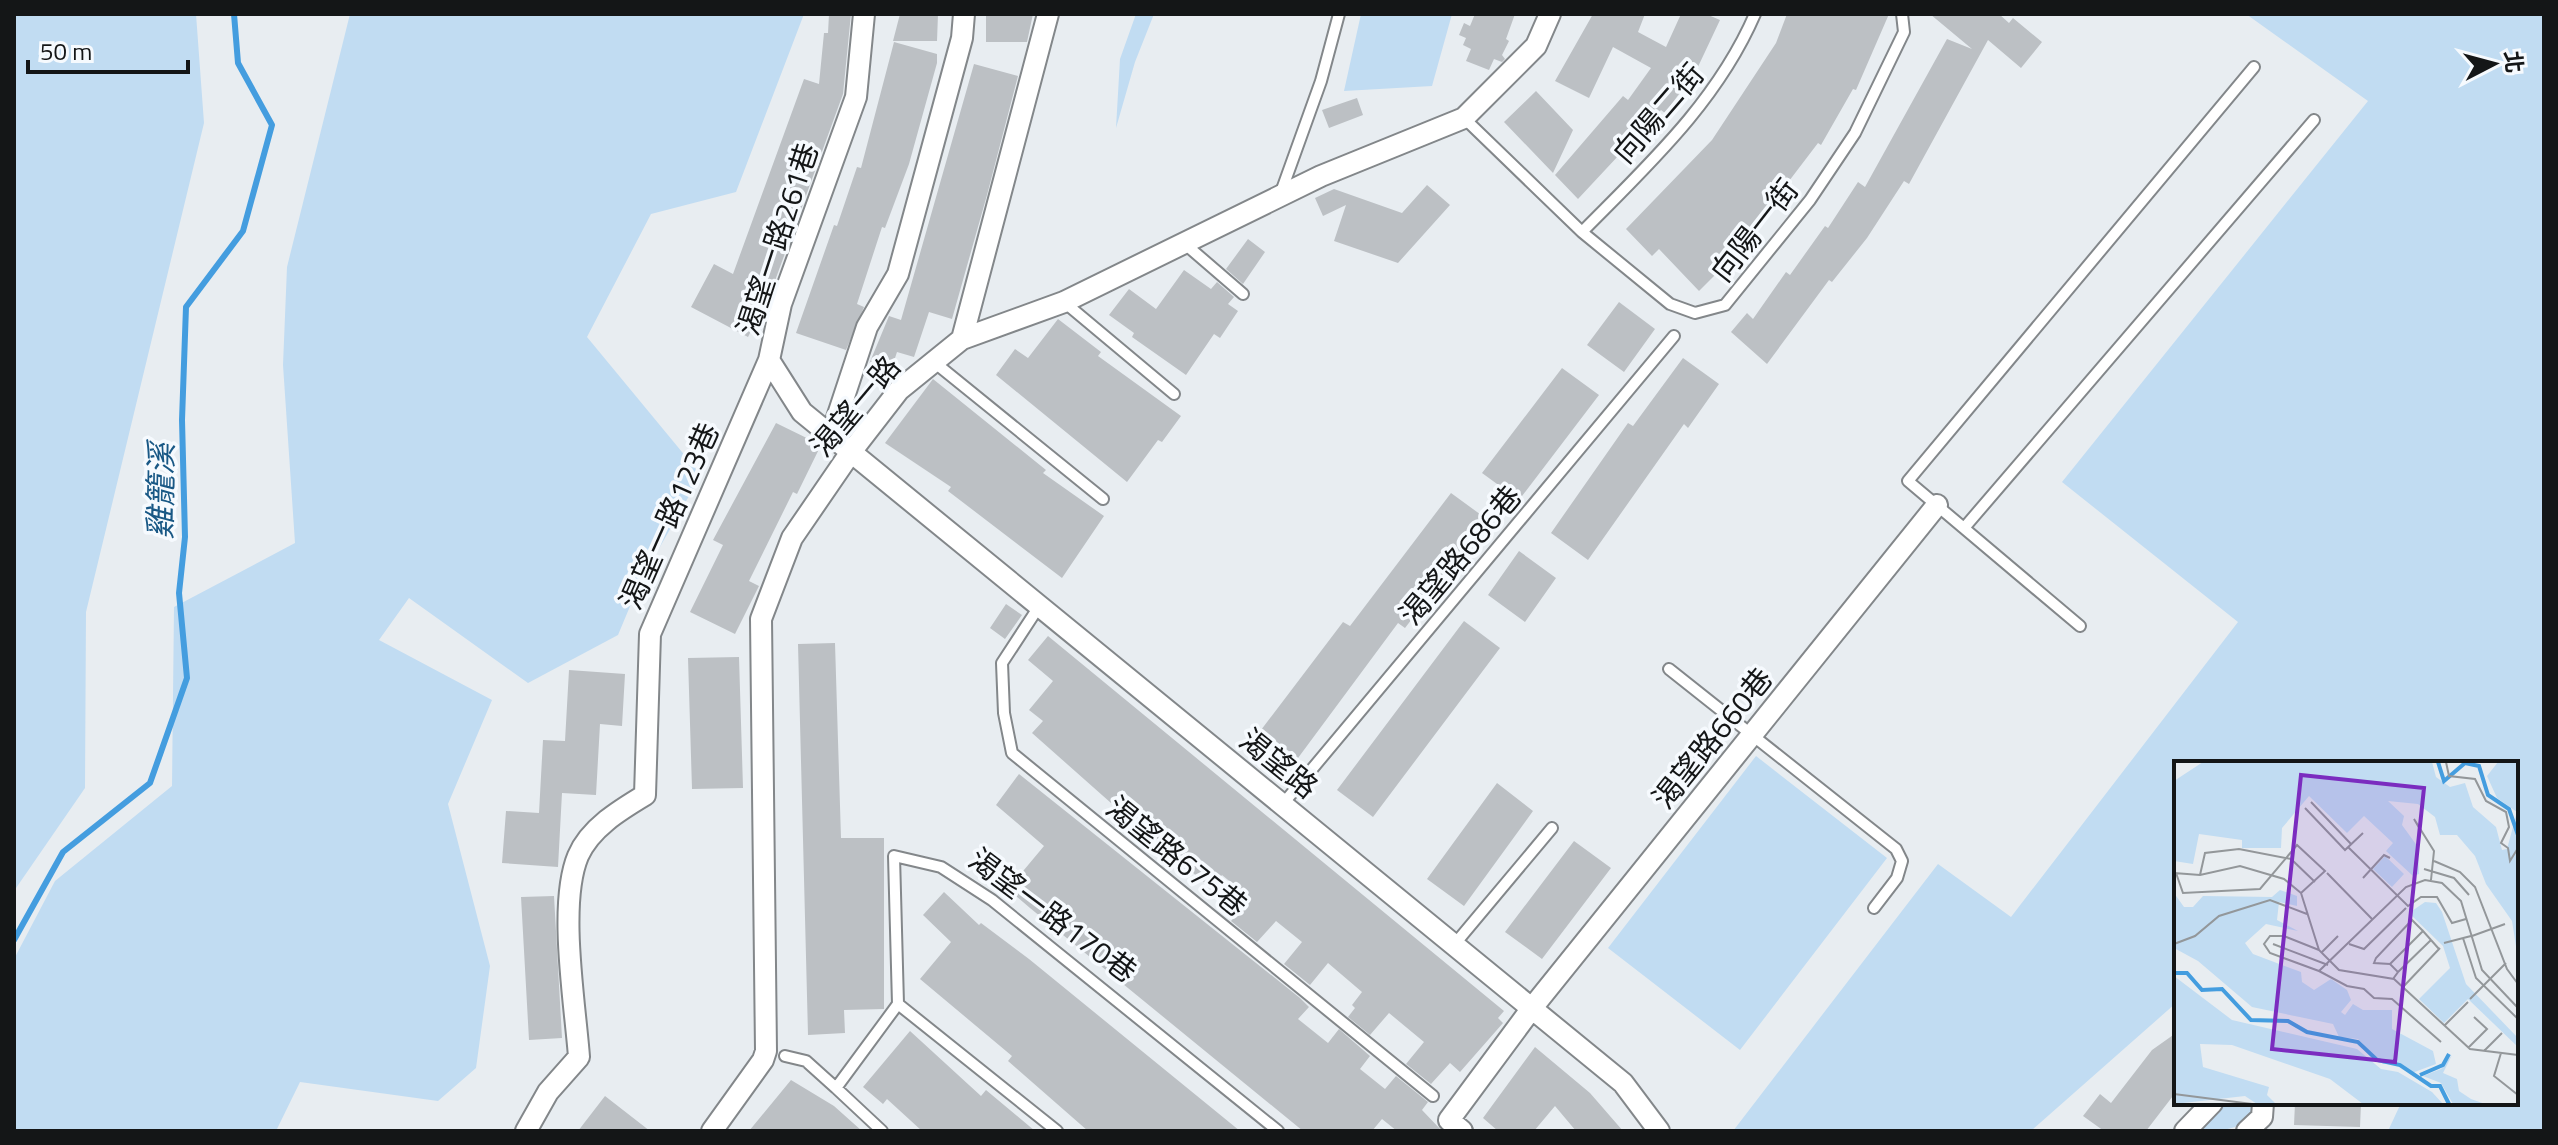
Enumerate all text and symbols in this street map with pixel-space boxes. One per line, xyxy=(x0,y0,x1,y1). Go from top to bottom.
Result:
scale bar xyxy=(28,24,188,74)
north arrow xyxy=(2454,24,2534,104)
text: 50 m xyxy=(40,33,92,69)
text: 北 xyxy=(2496,49,2532,75)
street label: 向陽二街 xyxy=(1601,53,1715,173)
street label: 渴望一路261巷 xyxy=(724,137,830,341)
street label: 向陽一街 xyxy=(1699,169,1809,291)
street label: 渴望一路 xyxy=(799,345,911,467)
street label: 渴望一路123巷 xyxy=(607,415,731,617)
water label: 雞籠溪 xyxy=(135,439,185,539)
street label: 渴望路686巷 xyxy=(1388,475,1532,635)
street label: 渴望路660巷 xyxy=(1641,657,1783,819)
street label: 渴望路 xyxy=(1230,717,1328,809)
inset map xyxy=(2174,761,2518,1105)
street label: 渴望路675巷 xyxy=(1096,785,1258,927)
street label: 渴望一路170巷 xyxy=(959,836,1147,994)

